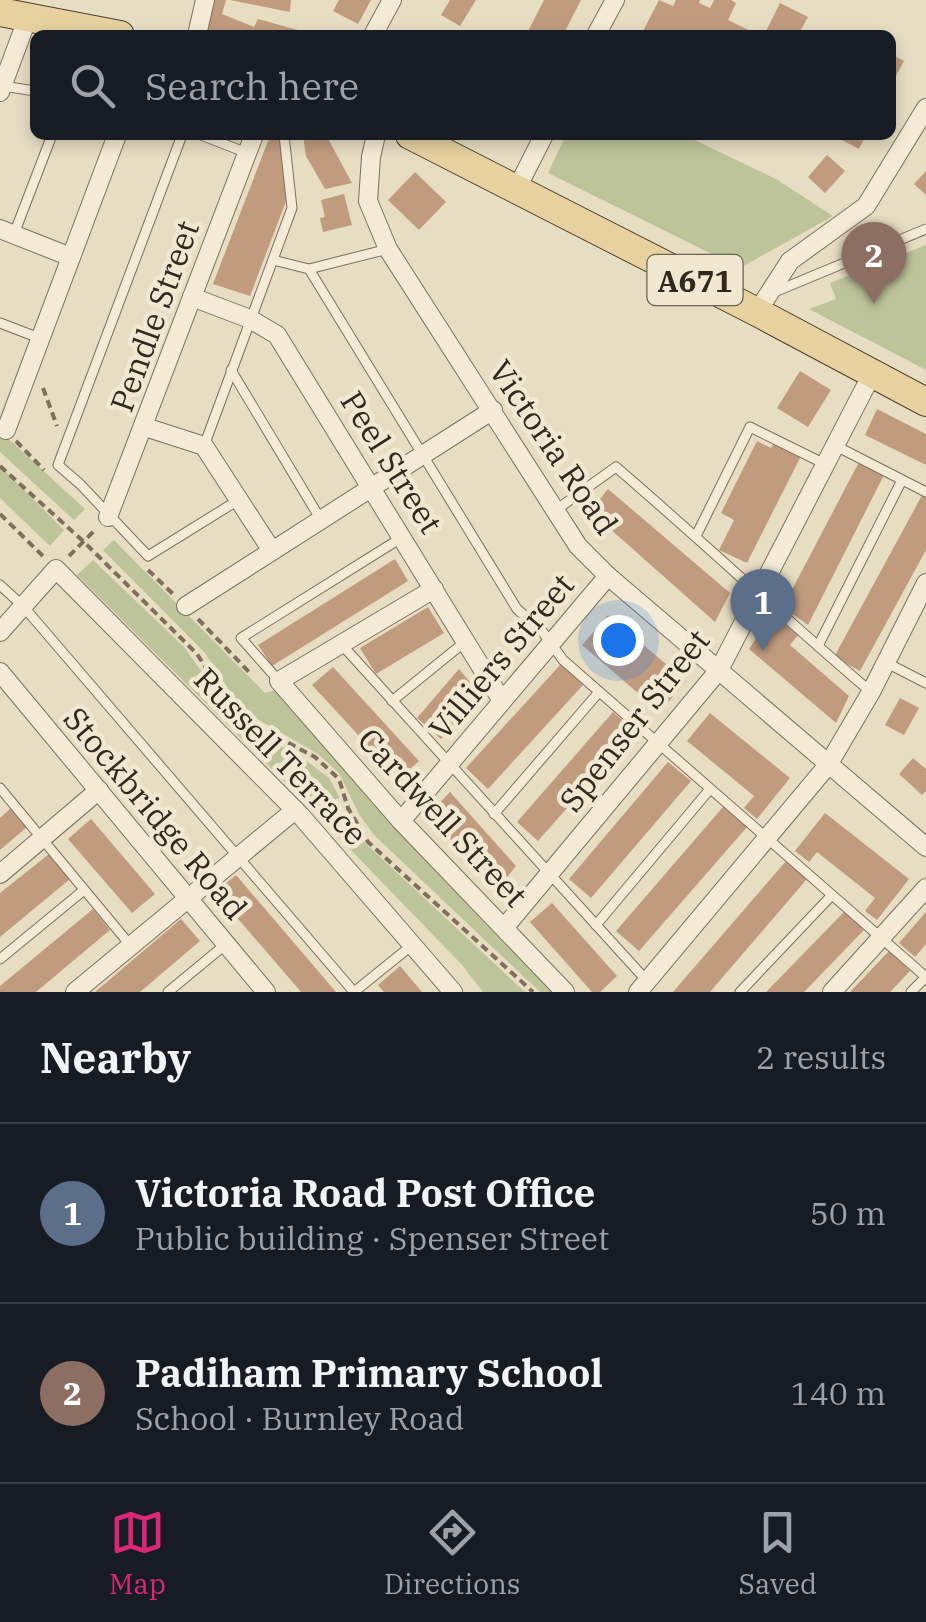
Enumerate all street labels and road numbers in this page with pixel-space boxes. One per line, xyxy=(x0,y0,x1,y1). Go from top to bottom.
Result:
street label: Pendle Street xyxy=(100,215,208,417)
road number: A671 xyxy=(648,255,742,305)
street label: Victoria Road xyxy=(480,352,628,542)
street label: Peel Street xyxy=(332,383,452,541)
street label: Villiers Street xyxy=(419,564,583,748)
street label: Spenser Street xyxy=(550,620,718,820)
street label: Russell Terrace xyxy=(185,658,377,854)
street label: Stockbridge Road xyxy=(55,698,257,928)
street label: Cardwell Street xyxy=(349,719,537,915)

